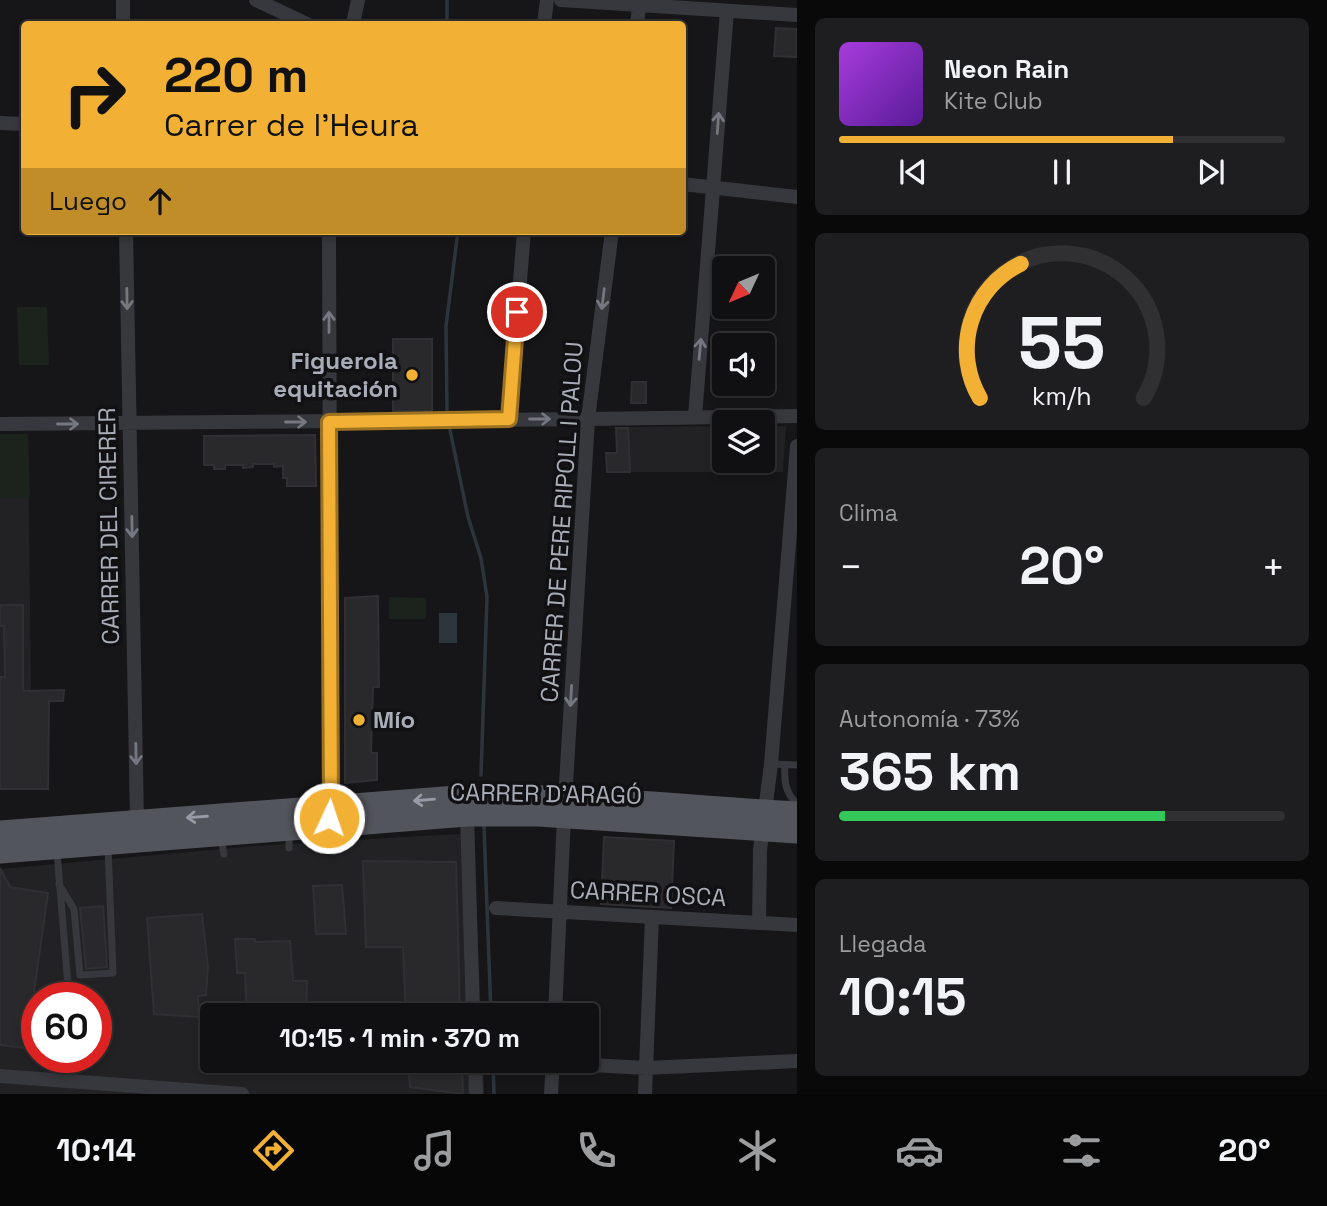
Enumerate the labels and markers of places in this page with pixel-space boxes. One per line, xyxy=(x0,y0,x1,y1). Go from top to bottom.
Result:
pin xyxy=(487,282,547,342)
place label: Figuerola equitación xyxy=(273,345,398,404)
marker: Figuerola equitación xyxy=(404,367,420,383)
place label: Mío xyxy=(373,704,415,735)
marker: Mío xyxy=(351,712,367,728)

